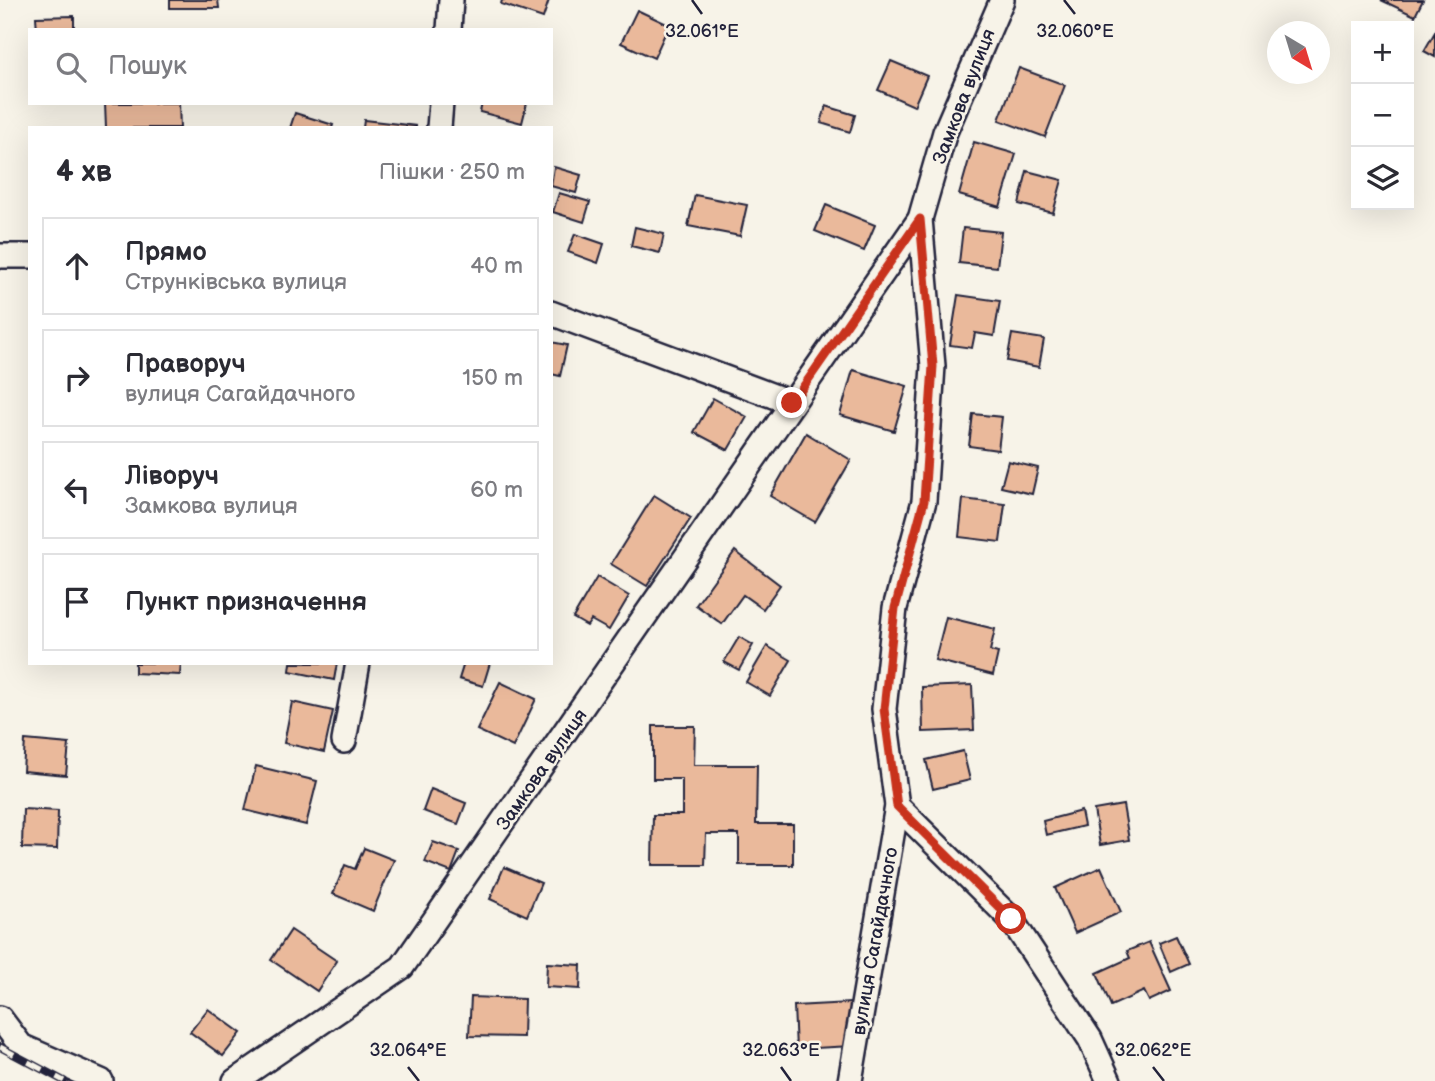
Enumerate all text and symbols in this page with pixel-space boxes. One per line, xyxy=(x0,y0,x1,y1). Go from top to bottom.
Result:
text: 32.061°E xyxy=(665,21,739,42)
text: 32.060°E xyxy=(1036,21,1114,42)
north arrow xyxy=(1267,21,1330,84)
map controls xyxy=(1351,21,1414,210)
button: + xyxy=(1351,21,1414,84)
street label: Замкова вулиця xyxy=(928,26,1001,167)
search box xyxy=(28,28,553,105)
icon: search xyxy=(52,48,90,86)
text: Пошук xyxy=(108,51,187,82)
button: − xyxy=(1351,84,1414,147)
button: layers xyxy=(1351,147,1414,210)
text: 4 хв xyxy=(56,154,112,190)
text: Пішки · 250 m xyxy=(379,158,525,186)
text: Прямо xyxy=(125,237,207,268)
icon: ahead xyxy=(58,247,96,285)
text: 40 m xyxy=(470,252,523,280)
text: Струнківська вулиця xyxy=(125,268,347,296)
text: Праворуч xyxy=(125,349,246,380)
icon: right xyxy=(58,359,96,397)
text: 150 m xyxy=(462,364,523,392)
text: вулиця Сагайдачного xyxy=(125,380,355,408)
route end xyxy=(776,387,807,418)
text: Ліворуч xyxy=(125,461,219,492)
icon: left xyxy=(58,471,96,509)
text: 60 m xyxy=(470,476,523,504)
text: Замкова вулиця xyxy=(125,492,298,520)
icon: arrive xyxy=(58,583,96,621)
text: Пункт призначення xyxy=(125,587,367,618)
street label: Замкова вулиця xyxy=(492,705,593,835)
street label: вулиця Сагайдачного xyxy=(848,846,903,1037)
route start xyxy=(995,903,1026,934)
text: 32.064°E xyxy=(369,1040,447,1061)
text: 32.063°E xyxy=(742,1040,820,1061)
text: 32.062°E xyxy=(1115,1040,1192,1061)

